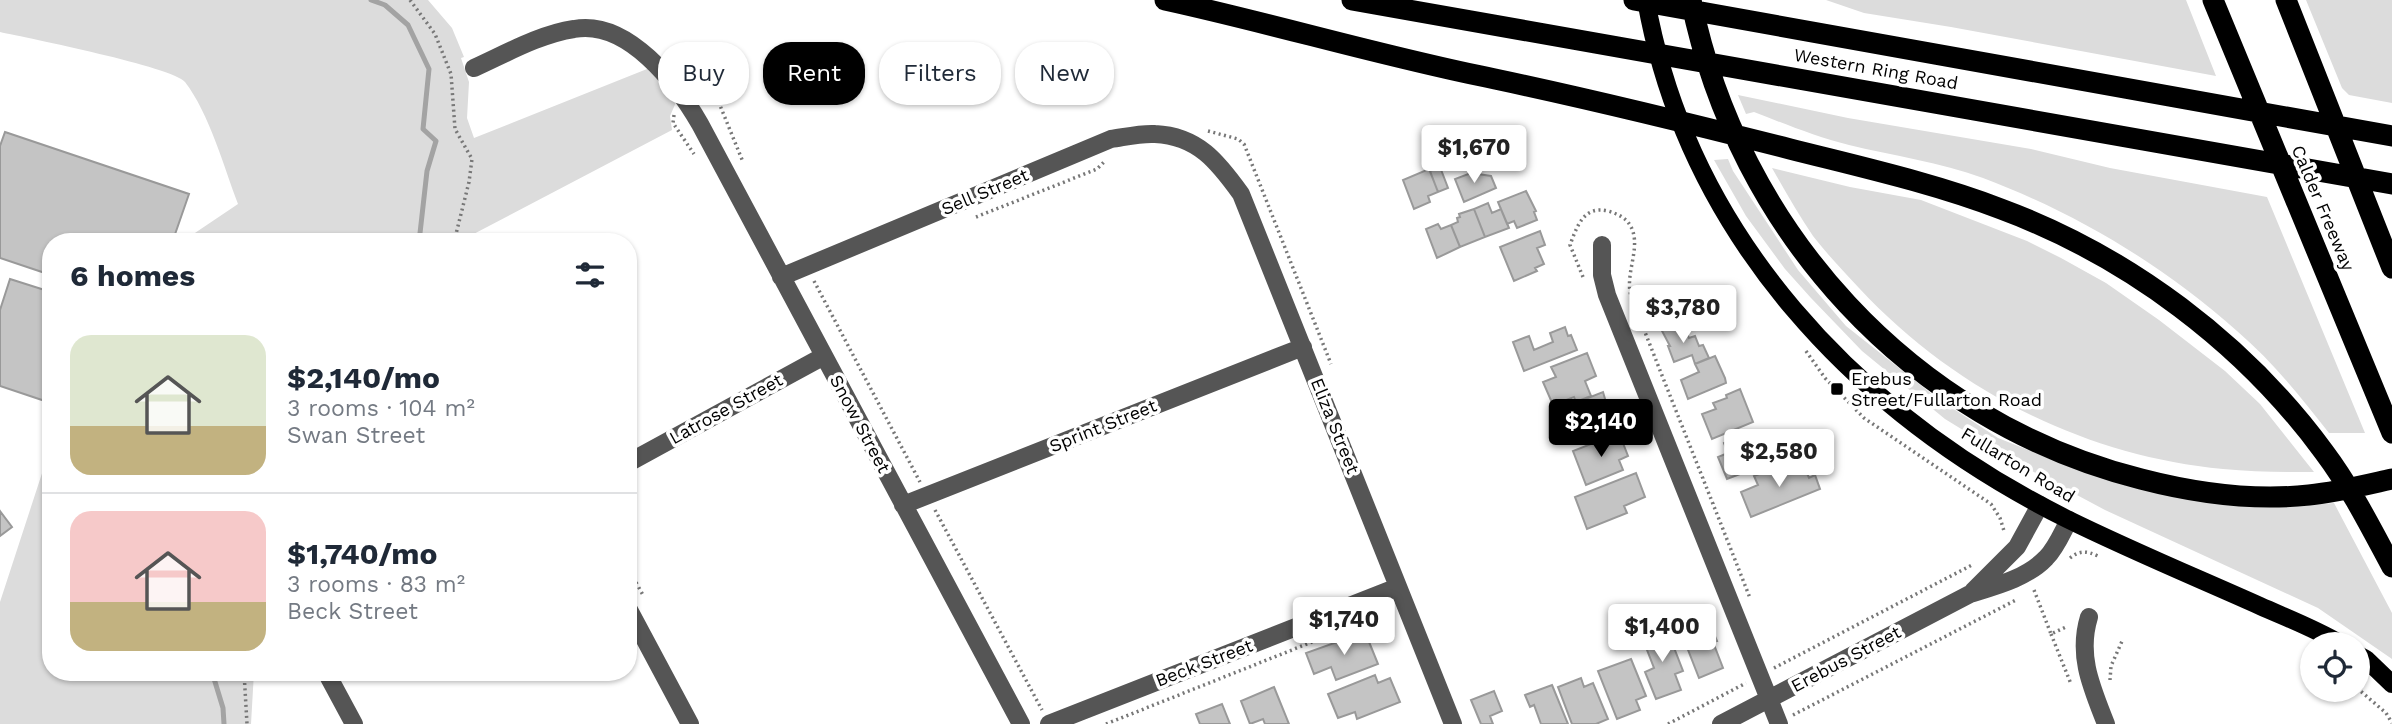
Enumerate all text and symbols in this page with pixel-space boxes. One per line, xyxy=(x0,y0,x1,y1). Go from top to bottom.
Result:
chip: Buy xyxy=(658,42,749,105)
chip: Rent xyxy=(763,42,865,105)
chip: Filters xyxy=(879,42,1001,105)
chip: New xyxy=(1015,42,1114,105)
street label: Western Ring Road xyxy=(1792,44,1960,93)
pin: $1,670 xyxy=(1417,125,1531,185)
text: $1,670 xyxy=(1437,134,1511,161)
street label: Calder Freeway xyxy=(2288,142,2360,274)
street label: Sell Street xyxy=(938,164,1032,219)
icon: filters xyxy=(571,256,609,294)
text: 6 homes xyxy=(70,258,195,293)
pin: $3,780 xyxy=(1626,286,1740,345)
text: $3,780 xyxy=(1645,294,1721,321)
text: $2,140/mo xyxy=(287,360,440,395)
icon: home xyxy=(126,363,210,447)
place label: Erebus Street/Fullarton Road xyxy=(1851,368,2042,410)
street label: Latrose Street xyxy=(665,369,786,448)
street label: Snow Street xyxy=(826,371,895,477)
street label: Eliza Street xyxy=(1307,375,1364,477)
marker: Erebus Street/Fullarton Road xyxy=(1829,381,1845,397)
street label: Sprint Street xyxy=(1046,394,1160,457)
text: 3 rooms · 104 m² xyxy=(287,395,475,422)
pin: $2,140 xyxy=(1544,400,1658,459)
text: $2,140 xyxy=(1565,408,1637,435)
text: Swan Street xyxy=(287,422,425,449)
street label: Fullarton Road xyxy=(1958,422,2079,507)
pin: $2,580 xyxy=(1722,430,1836,489)
text: $2,580 xyxy=(1740,438,1818,465)
text: $1,740/mo xyxy=(287,536,437,571)
icon: home xyxy=(126,539,210,623)
text: 3 rooms · 83 m² xyxy=(287,571,465,598)
text: Beck Street xyxy=(287,598,418,625)
pin: $1,740 xyxy=(1287,598,1401,657)
pin: $1,400 xyxy=(1605,604,1719,664)
text: $1,740 xyxy=(1309,606,1379,633)
text: $1,400 xyxy=(1624,613,1700,640)
street label: Erebus Street xyxy=(1787,621,1905,696)
map controls xyxy=(2300,632,2370,702)
button: locate xyxy=(2300,632,2370,702)
street label: Beck Street xyxy=(1152,634,1256,691)

